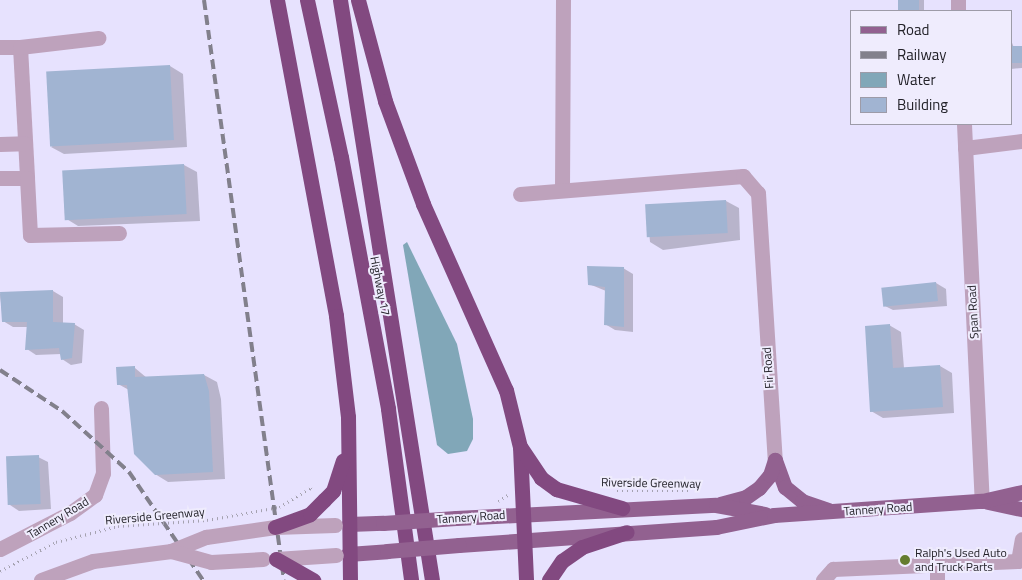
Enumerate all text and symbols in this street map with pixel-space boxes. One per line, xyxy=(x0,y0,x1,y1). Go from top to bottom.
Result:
legend xyxy=(850,10,1012,125)
text: Road xyxy=(897,18,929,41)
text: Railway xyxy=(897,43,947,66)
text: Water xyxy=(897,68,936,91)
text: Building xyxy=(897,93,948,116)
street label: Highway 17 xyxy=(367,255,393,317)
street label: Span Road xyxy=(964,285,982,339)
street label: Fir Road xyxy=(759,347,777,389)
street label: Riverside Greenway xyxy=(601,475,701,491)
street label: Tannery Road xyxy=(25,494,91,542)
street label: Tannery Road xyxy=(843,499,913,519)
street label: Riverside Greenway xyxy=(105,504,205,528)
street label: Tannery Road xyxy=(436,507,506,527)
place label: Ralph's Used Auto and Truck Parts xyxy=(915,546,1007,574)
marker: Ralph's Used Auto and Truck Parts xyxy=(899,554,911,566)

